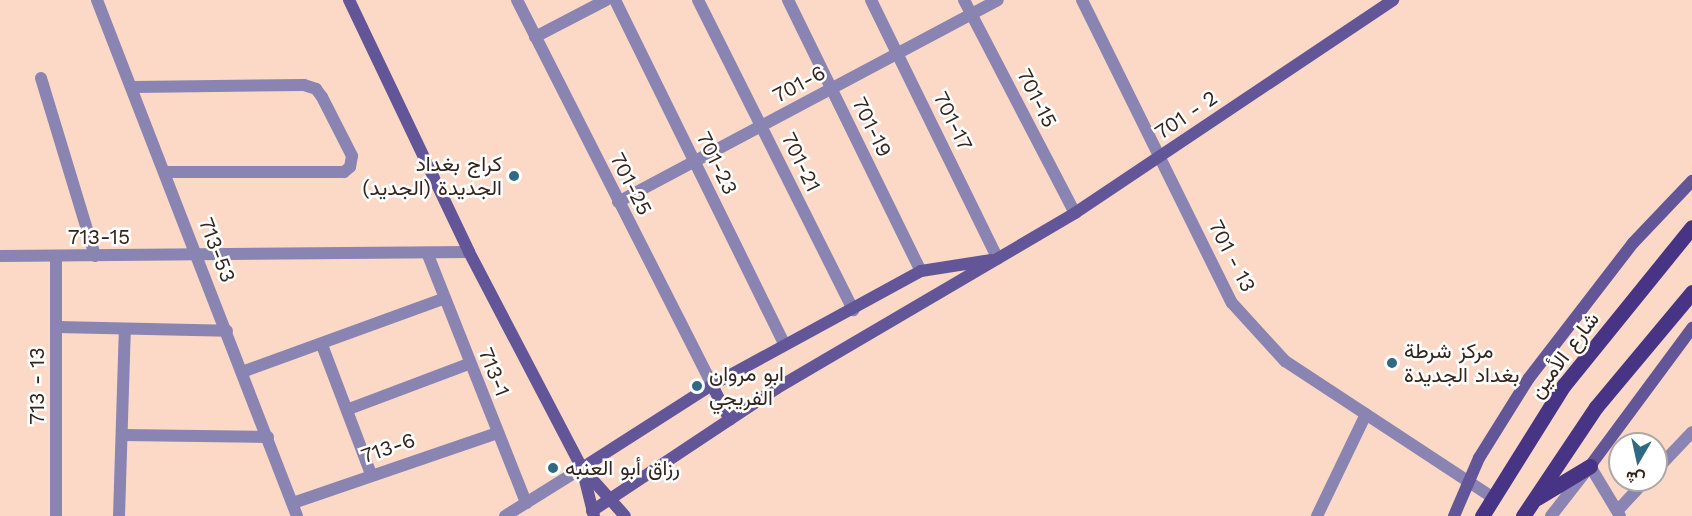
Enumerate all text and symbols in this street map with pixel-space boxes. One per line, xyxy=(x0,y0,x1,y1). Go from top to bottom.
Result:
street label: 701-6 xyxy=(768,60,830,108)
street label: 701-15 xyxy=(1012,64,1062,132)
street label: 701 - 2 xyxy=(1150,85,1222,145)
street label: 701-17 xyxy=(928,87,978,155)
street label: 701-19 xyxy=(847,93,897,161)
street label: 701-23 xyxy=(691,127,743,199)
street label: 701-21 xyxy=(776,128,826,196)
street label: 701-25 xyxy=(605,148,657,220)
place label: كراج بغداد الجديدة (الجديد) xyxy=(362,151,502,201)
marker: كراج بغداد الجديدة (الجديد) xyxy=(507,169,521,183)
street label: 713-53 xyxy=(193,214,241,286)
street label: 701 - 13 xyxy=(1203,215,1261,297)
street label: 713-15 xyxy=(68,224,130,250)
street label: شارع الأمين xyxy=(1524,307,1604,403)
place label: مركز شرطة بغداد الجديدة xyxy=(1404,338,1519,388)
street label: 713-1 xyxy=(473,344,515,400)
street label: 713 - 13 xyxy=(24,347,50,425)
marker: مركز شرطة بغداد الجديدة xyxy=(1385,356,1399,370)
place label: ابو مروان الفريجي xyxy=(709,361,784,411)
marker: ابو مروان الفريجي xyxy=(690,379,704,393)
street label: 713-6 xyxy=(358,427,418,469)
north arrow xyxy=(1608,432,1668,492)
place label: رزاق أبو العنبه xyxy=(565,455,680,481)
marker: رزاق أبو العنبه xyxy=(546,461,560,475)
text: ش xyxy=(1624,467,1646,489)

